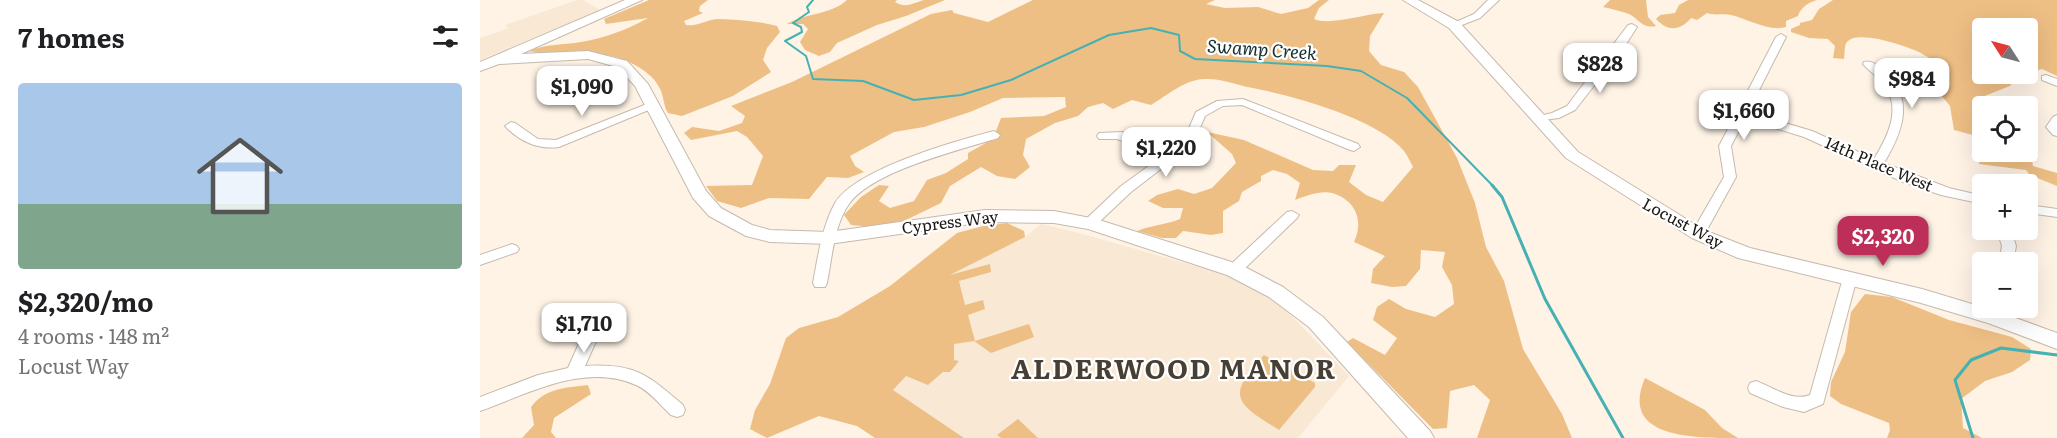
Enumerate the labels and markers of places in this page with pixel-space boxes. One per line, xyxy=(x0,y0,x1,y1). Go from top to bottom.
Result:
pin: $828 xyxy=(1564,43,1636,94)
pin: $984 xyxy=(1876,58,1948,109)
pin: $1,090 xyxy=(533,66,631,117)
pin: $1,660 xyxy=(1695,90,1793,141)
pin: $1,220 xyxy=(1117,127,1215,178)
pin: $2,320 xyxy=(1834,216,1932,267)
pin: $1,710 xyxy=(535,303,633,354)

